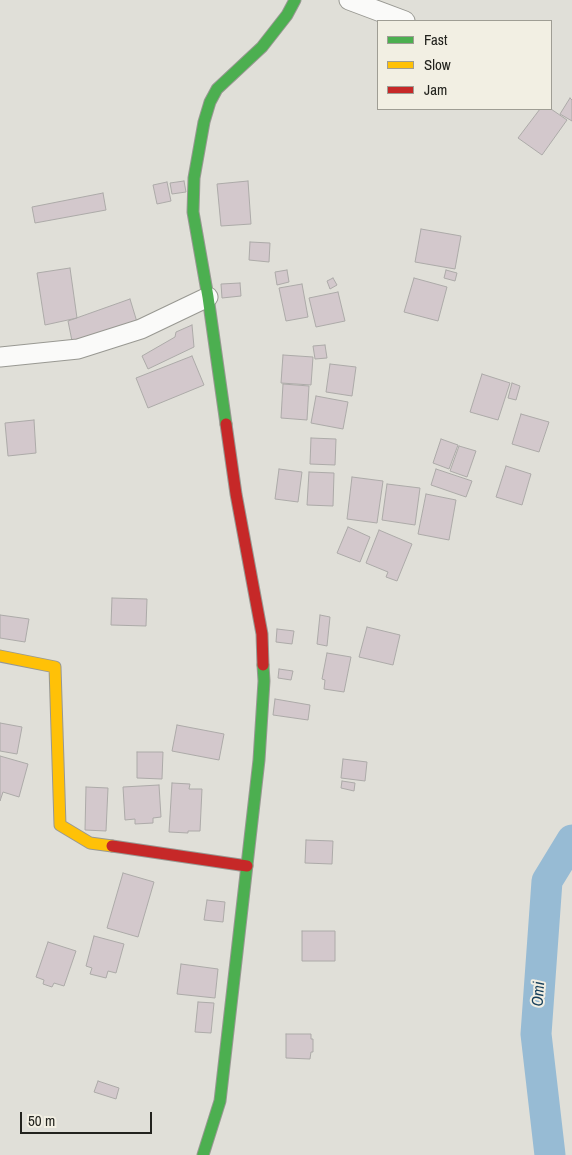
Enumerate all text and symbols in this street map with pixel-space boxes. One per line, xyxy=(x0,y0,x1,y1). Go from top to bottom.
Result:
legend xyxy=(377,20,552,110)
text: Fast xyxy=(424,29,447,50)
text: Slow xyxy=(424,54,451,75)
text: Jam xyxy=(424,79,447,100)
water label: Omi xyxy=(529,981,549,1007)
scale bar xyxy=(22,1102,155,1134)
text: 50 m xyxy=(28,1110,55,1131)

